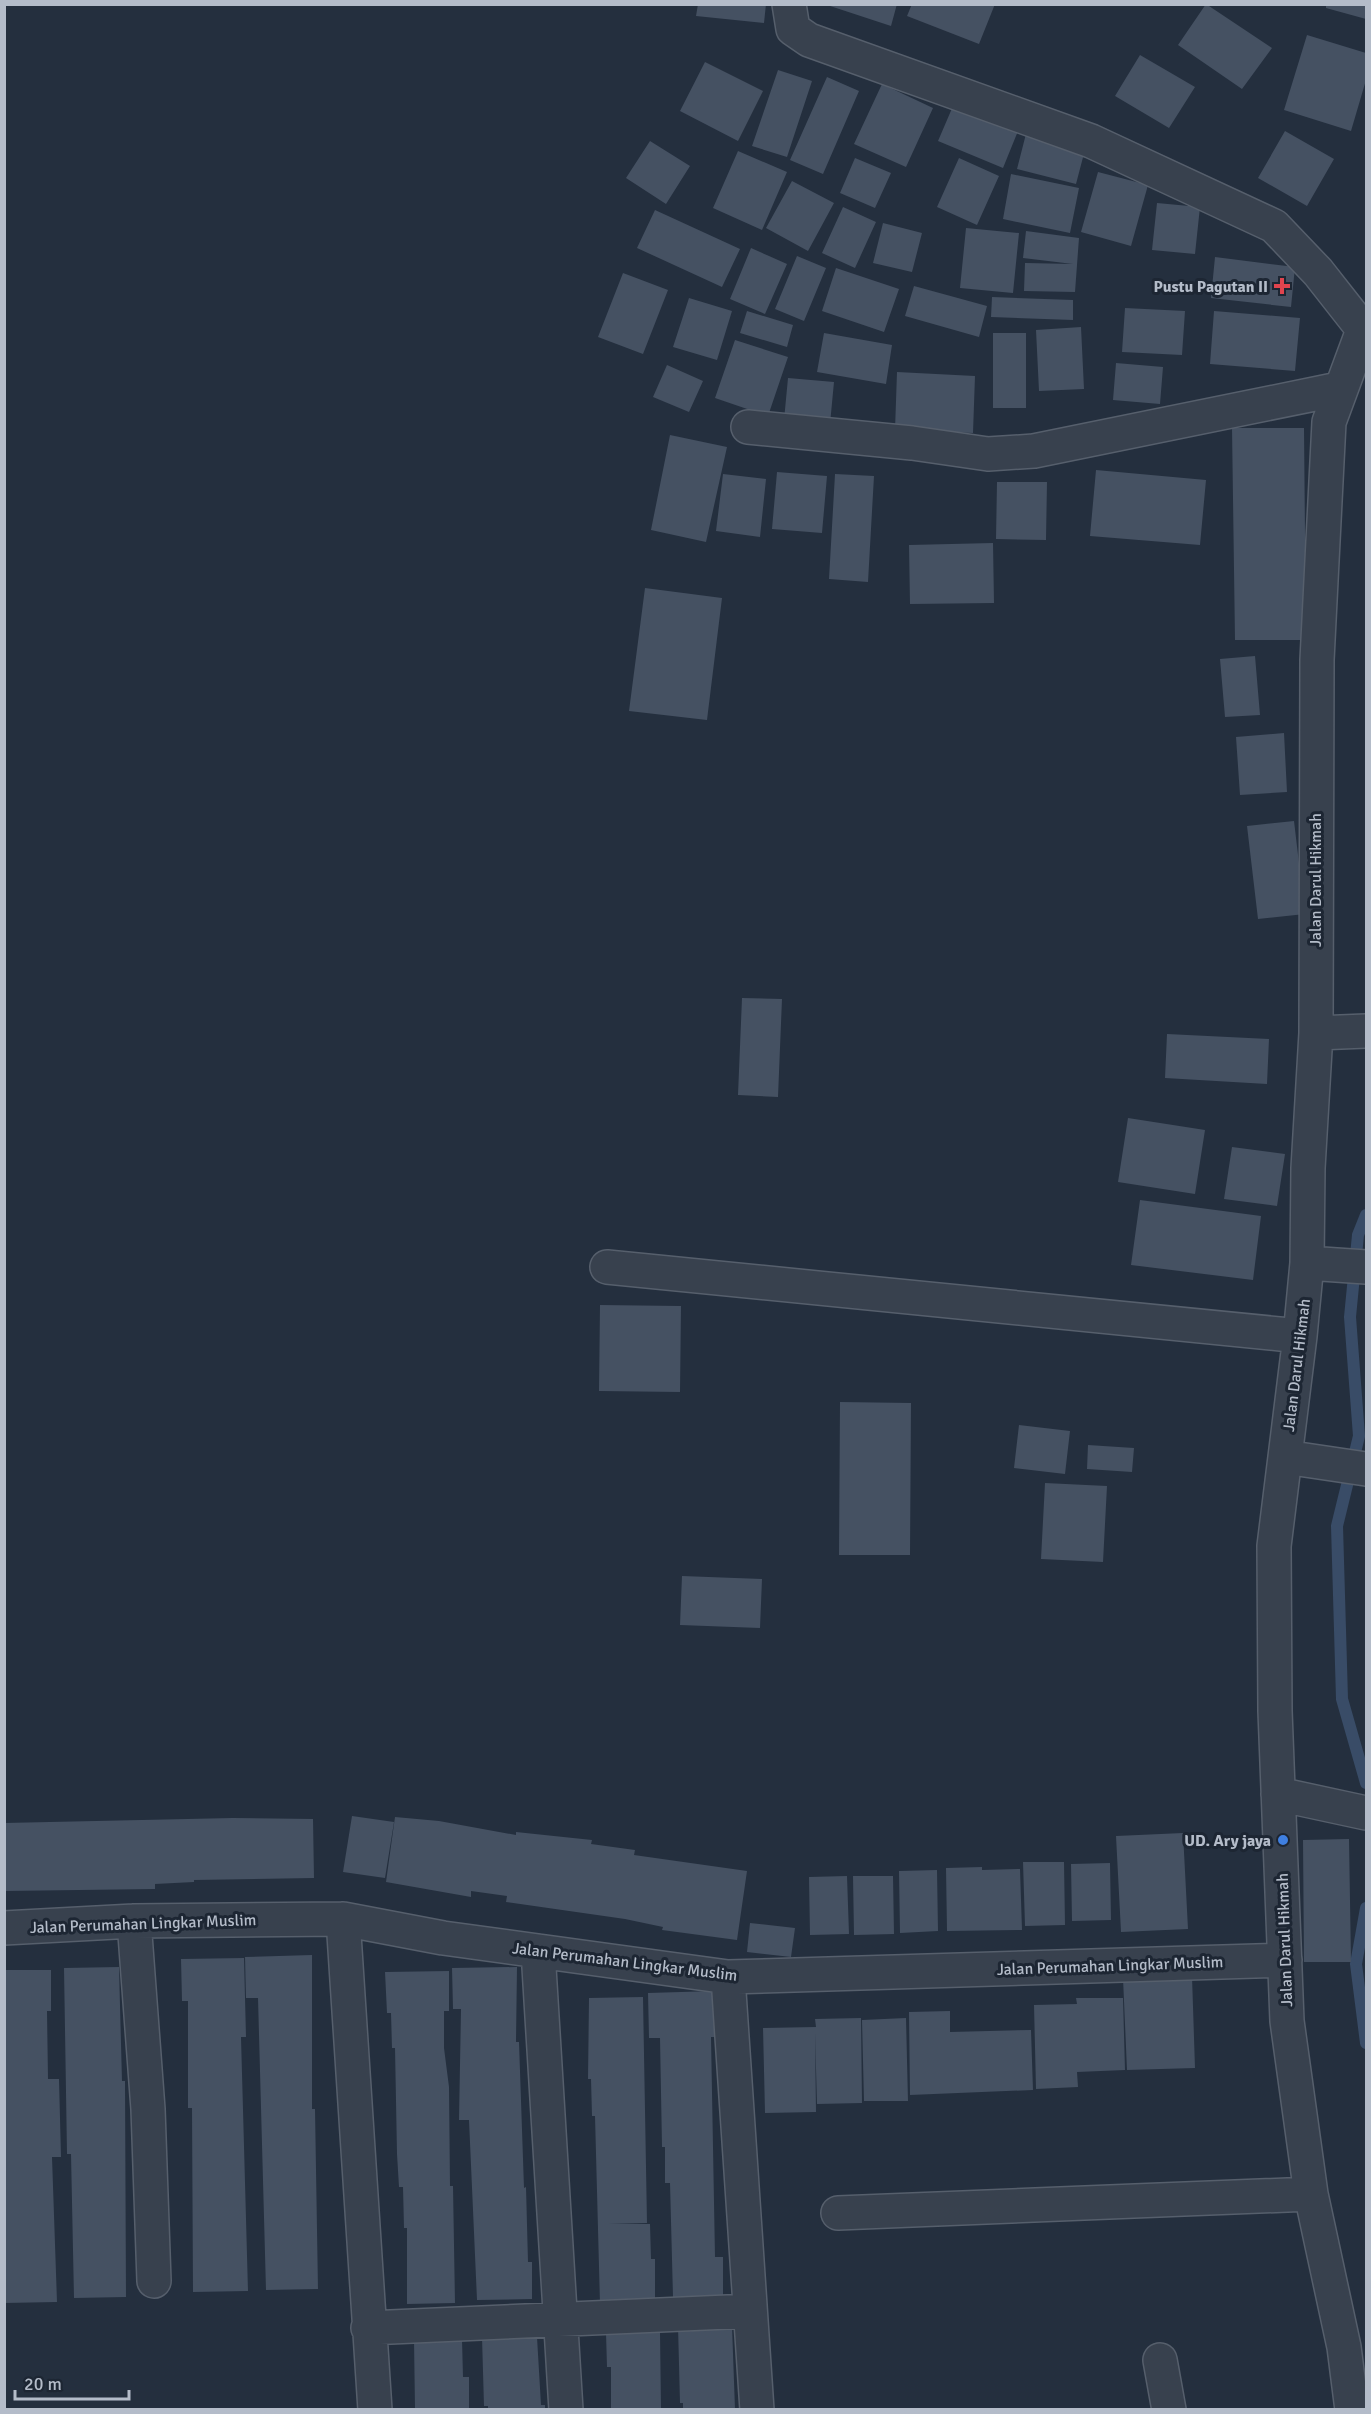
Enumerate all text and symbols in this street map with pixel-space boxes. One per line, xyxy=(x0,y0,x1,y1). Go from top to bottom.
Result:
place label: Pustu Pagutan II xyxy=(1153,277,1268,297)
marker: Pustu Pagutan II xyxy=(1273,277,1291,295)
street label: Jalan Darul Hikmah xyxy=(1306,813,1326,947)
street label: Jalan Darul Hikmah xyxy=(1279,1297,1315,1433)
place label: UD. Ary jaya xyxy=(1184,1831,1271,1851)
marker: UD. Ary jaya xyxy=(1276,1833,1290,1847)
street label: Jalan Darul Hikmah xyxy=(1273,1873,1297,2007)
street label: Jalan Perumahan Lingkar Muslim xyxy=(29,1910,257,1938)
street label: Jalan Perumahan Lingkar Muslim xyxy=(511,1938,739,1986)
street label: Jalan Perumahan Lingkar Muslim xyxy=(996,1952,1224,1980)
scale bar xyxy=(15,2363,129,2401)
text: 20 m xyxy=(24,2373,62,2395)

